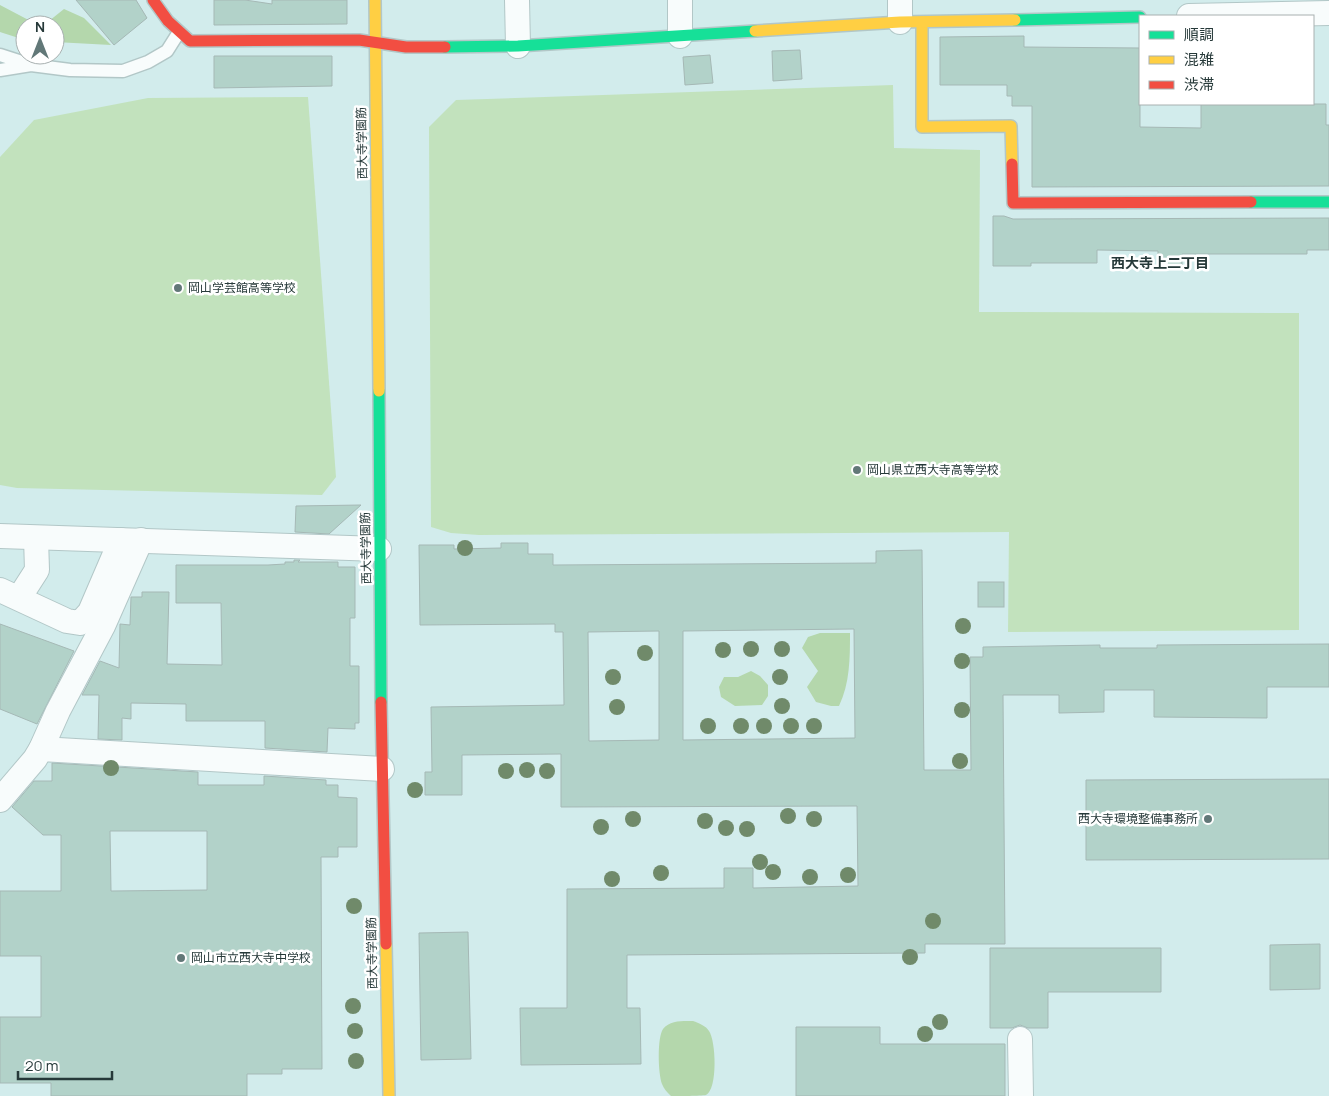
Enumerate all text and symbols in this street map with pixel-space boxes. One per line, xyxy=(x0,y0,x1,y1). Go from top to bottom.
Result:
north arrow xyxy=(15,15,65,65)
legend xyxy=(1139,15,1314,105)
text: N xyxy=(35,17,45,36)
text: 順調 xyxy=(1184,24,1214,45)
text: 混雑 xyxy=(1184,49,1214,70)
text: 渋滞 xyxy=(1184,74,1214,95)
street label: 西大寺学園筋 xyxy=(352,107,371,179)
district label: 西大寺上二丁目 xyxy=(1111,253,1209,272)
place label: 岡山学芸館高等学校 xyxy=(188,279,296,296)
marker: 岡山学芸館高等学校 xyxy=(172,282,184,294)
place label: 岡山県立西大寺高等学校 xyxy=(867,461,999,478)
marker: 岡山県立西大寺高等学校 xyxy=(851,464,863,476)
street label: 西大寺学園筋 xyxy=(356,512,375,584)
place label: 西大寺環境整備事務所 xyxy=(1078,810,1198,827)
marker: 西大寺環境整備事務所 xyxy=(1202,813,1214,825)
street label: 西大寺学園筋 xyxy=(362,917,381,989)
place label: 岡山市立西大寺中学校 xyxy=(191,949,311,966)
marker: 岡山市立西大寺中学校 xyxy=(175,952,187,964)
scale bar xyxy=(18,1048,111,1080)
text: 20 m xyxy=(25,1055,58,1076)

